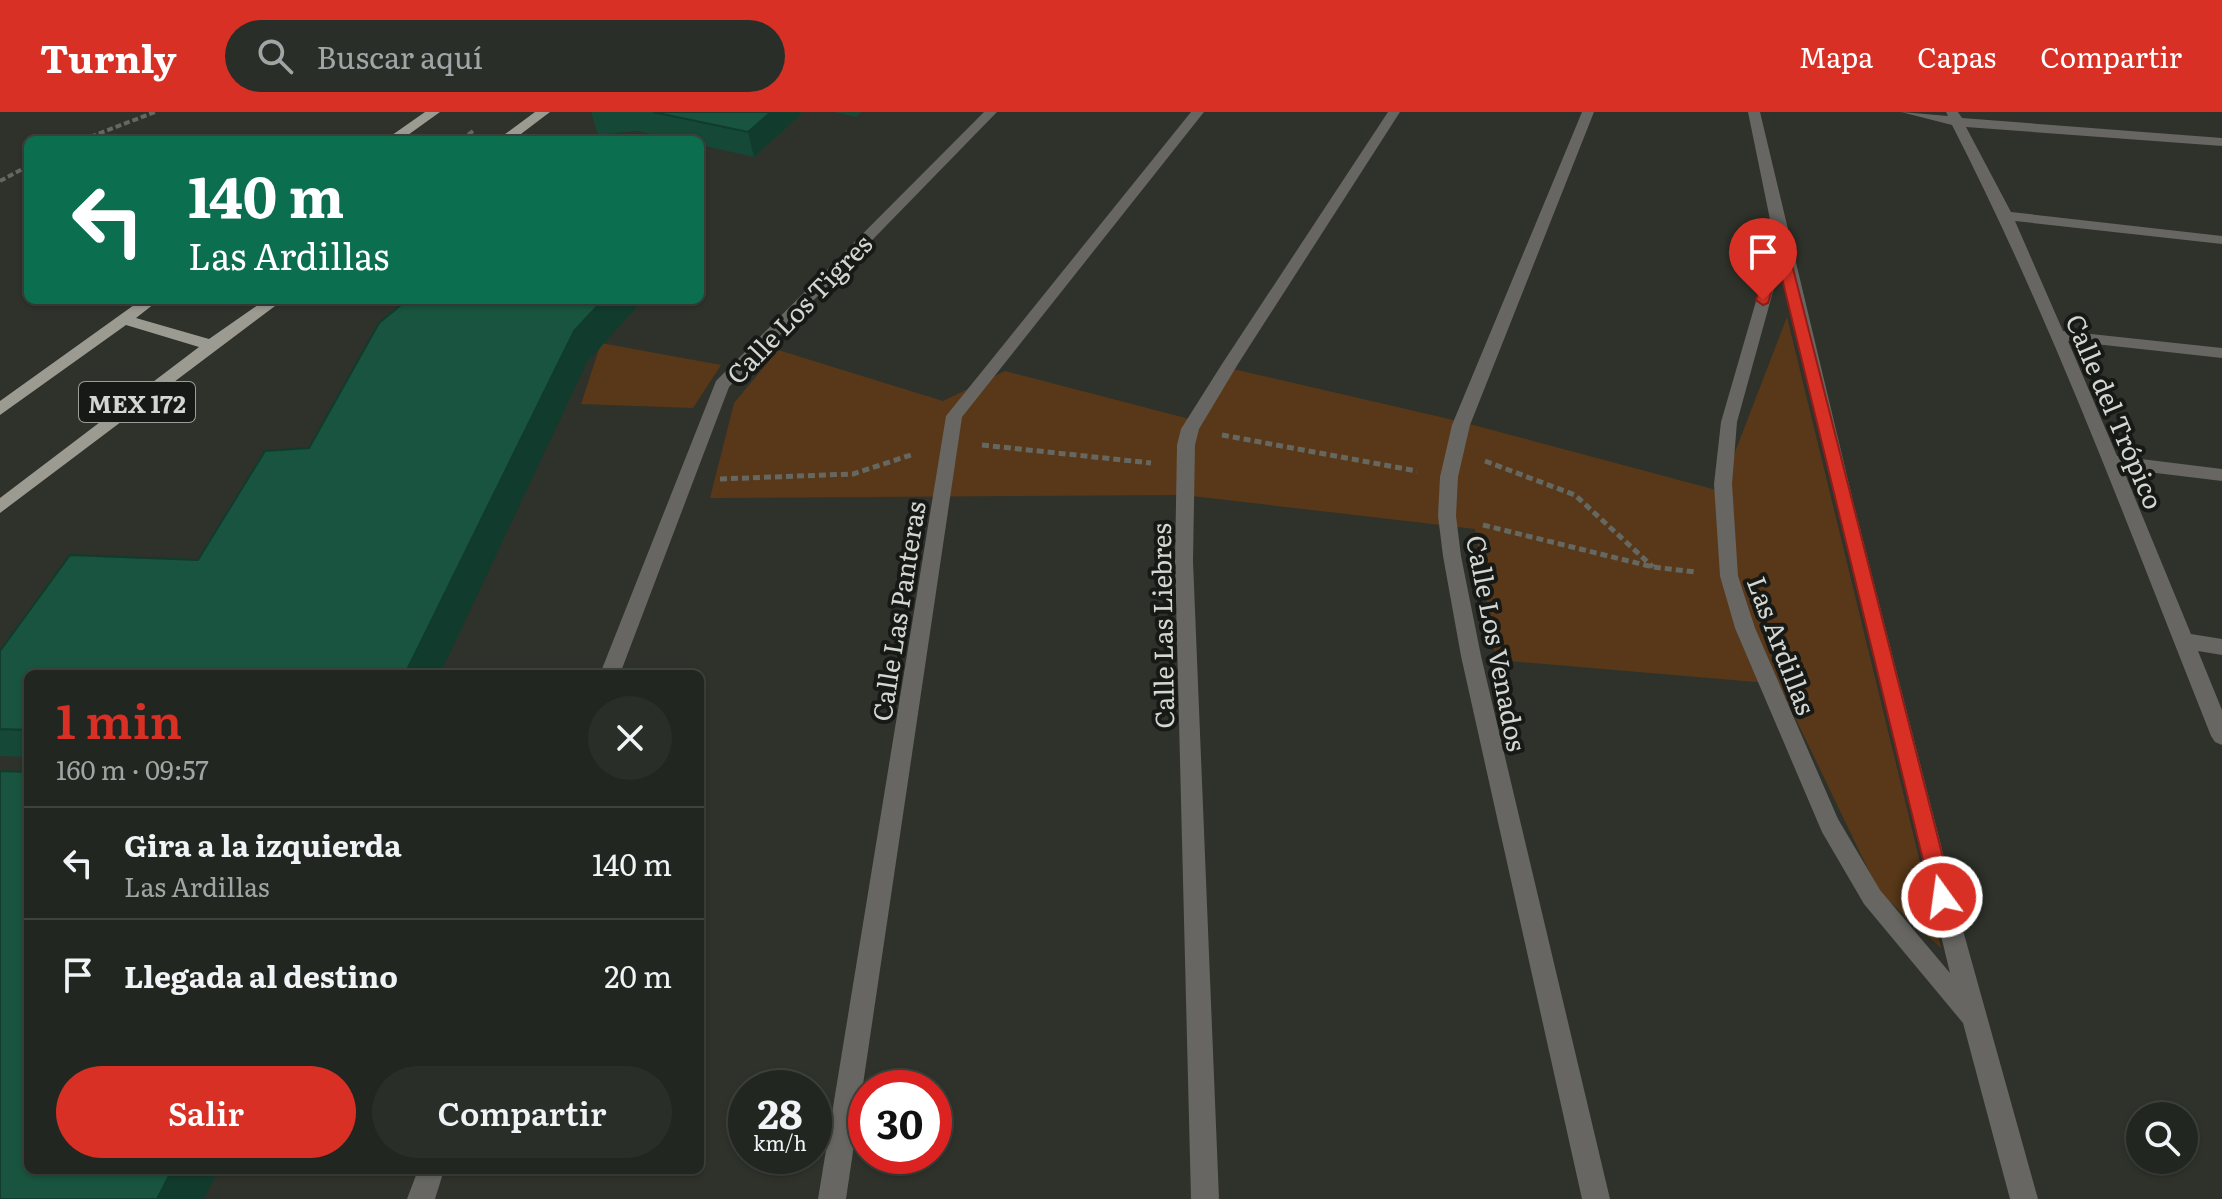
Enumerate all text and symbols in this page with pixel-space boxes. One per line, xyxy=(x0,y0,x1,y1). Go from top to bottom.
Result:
search box xyxy=(225,20,785,92)
text: Turnly xyxy=(40,28,177,85)
icon: search xyxy=(253,34,297,78)
text: Buscar aquí xyxy=(317,34,483,78)
text: Mapa xyxy=(1799,35,1873,77)
text: Capas xyxy=(1917,35,1996,77)
text: Compartir xyxy=(2040,35,2182,77)
text: 140 m xyxy=(188,152,344,235)
icon: left xyxy=(56,168,160,272)
pin xyxy=(1729,218,1797,300)
street label: Calle Los Tigres xyxy=(716,224,880,392)
text: Las Ardillas xyxy=(188,228,389,281)
icon: arrive xyxy=(1741,230,1785,274)
street label: Calle del Trópico xyxy=(2057,307,2175,515)
road number: MEX 172 xyxy=(79,382,195,422)
street label: Calle Las Panteras xyxy=(860,498,934,724)
street label: Calle Las Liebres xyxy=(1140,523,1182,729)
street label: Calle Los Venados xyxy=(1458,532,1538,754)
street label: Las Ardillas xyxy=(1739,570,1827,720)
text: 1 min xyxy=(56,683,182,754)
button: close xyxy=(588,696,672,780)
text: 160 m · 09:57 xyxy=(56,749,209,788)
text: Gira a la izquierda xyxy=(124,822,402,866)
icon: left xyxy=(56,841,100,885)
text: 140 m xyxy=(592,841,672,885)
position arrow xyxy=(1900,855,1984,939)
text: Las Ardillas xyxy=(124,866,269,905)
icon: arrive xyxy=(56,953,100,997)
text: Llegada al destino xyxy=(124,953,398,997)
text: 20 m xyxy=(604,953,672,997)
button: Salir xyxy=(56,1066,356,1158)
button: Compartir xyxy=(372,1066,672,1158)
speed limit sign: 30 xyxy=(848,1070,952,1174)
text: 28 xyxy=(757,1082,803,1141)
map controls xyxy=(2126,1102,2198,1174)
button: search xyxy=(2126,1102,2198,1174)
text: km/h xyxy=(753,1127,807,1157)

